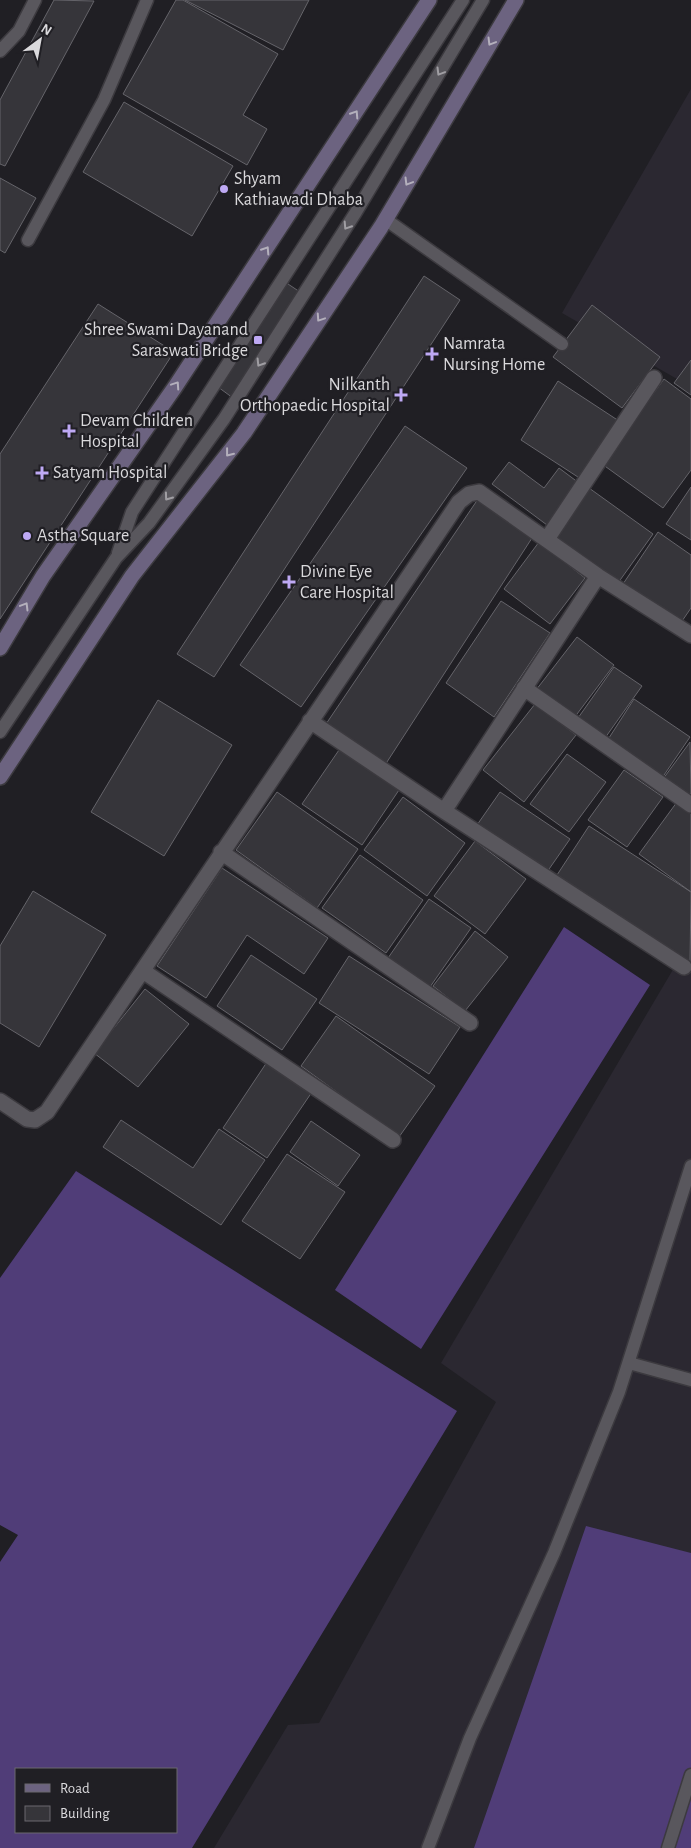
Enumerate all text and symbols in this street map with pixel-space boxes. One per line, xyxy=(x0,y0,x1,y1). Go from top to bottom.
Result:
north arrow xyxy=(15,15,65,65)
text: N xyxy=(39,21,54,38)
one-way arrow xyxy=(487,36,497,45)
one-way arrow xyxy=(437,66,447,75)
one-way arrow xyxy=(349,110,358,119)
place label: Shyam Kathiawadi Dhaba xyxy=(234,170,363,209)
one-way arrow xyxy=(404,176,414,185)
marker: Shyam Kathiawadi Dhaba xyxy=(218,183,230,195)
one-way arrow xyxy=(344,220,353,230)
one-way arrow xyxy=(260,246,269,256)
one-way arrow xyxy=(317,313,326,322)
place label: Shree Swami Dayanand Saraswati Bridge xyxy=(84,321,248,360)
marker: Shree Swami Dayanand Saraswati Bridge xyxy=(252,334,264,346)
place label: Namrata Nursing Home xyxy=(443,335,545,374)
marker: Namrata Nursing Home xyxy=(425,347,439,361)
one-way arrow xyxy=(256,357,266,366)
place label: Nilkanth Orthopaedic Hospital xyxy=(240,376,390,415)
one-way arrow xyxy=(170,382,179,391)
marker: Nilkanth Orthopaedic Hospital xyxy=(394,388,408,402)
place label: Devam Children Hospital xyxy=(80,412,193,451)
marker: Devam Children Hospital xyxy=(62,424,76,438)
one-way arrow xyxy=(226,447,234,456)
place label: Satyam Hospital xyxy=(53,464,168,482)
marker: Satyam Hospital xyxy=(35,466,49,480)
one-way arrow xyxy=(165,491,174,501)
place label: Astha Square xyxy=(37,527,129,545)
marker: Astha Square xyxy=(21,530,33,542)
place label: Divine Eye Care Hospital xyxy=(300,563,394,602)
marker: Divine Eye Care Hospital xyxy=(282,575,296,589)
one-way arrow xyxy=(18,602,28,611)
legend xyxy=(15,1768,178,1833)
text: Road xyxy=(60,1781,90,1796)
text: Building xyxy=(60,1806,110,1821)

